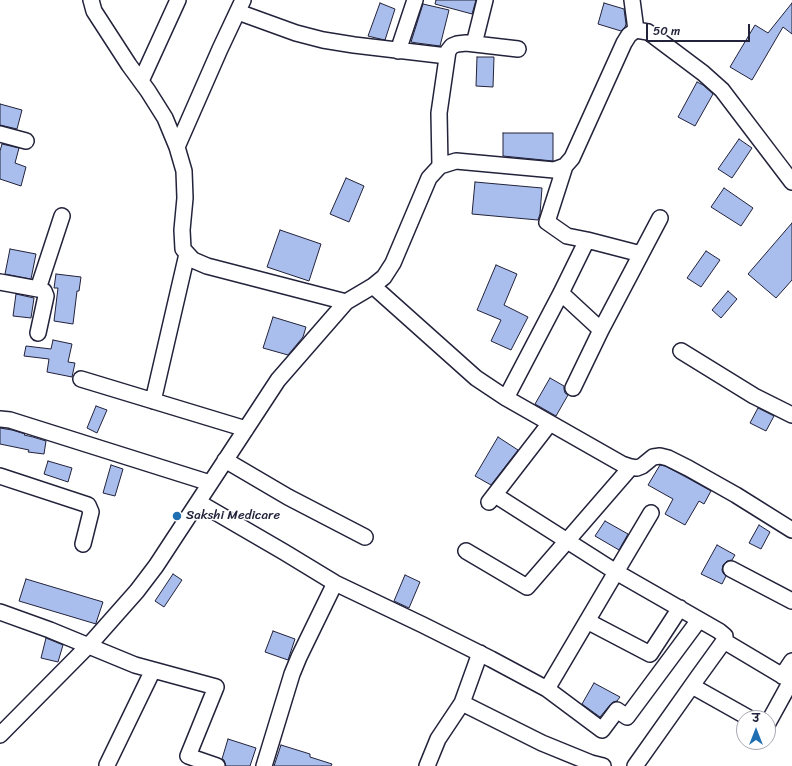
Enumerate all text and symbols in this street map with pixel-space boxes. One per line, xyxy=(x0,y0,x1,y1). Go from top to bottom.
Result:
scale bar xyxy=(648,16,752,42)
text: 50 m xyxy=(653,20,680,42)
place label: Sakshi Medicare xyxy=(186,508,280,524)
marker: Sakshi Medicare xyxy=(171,510,183,522)
text: उ xyxy=(752,709,760,728)
north arrow xyxy=(736,710,776,750)

